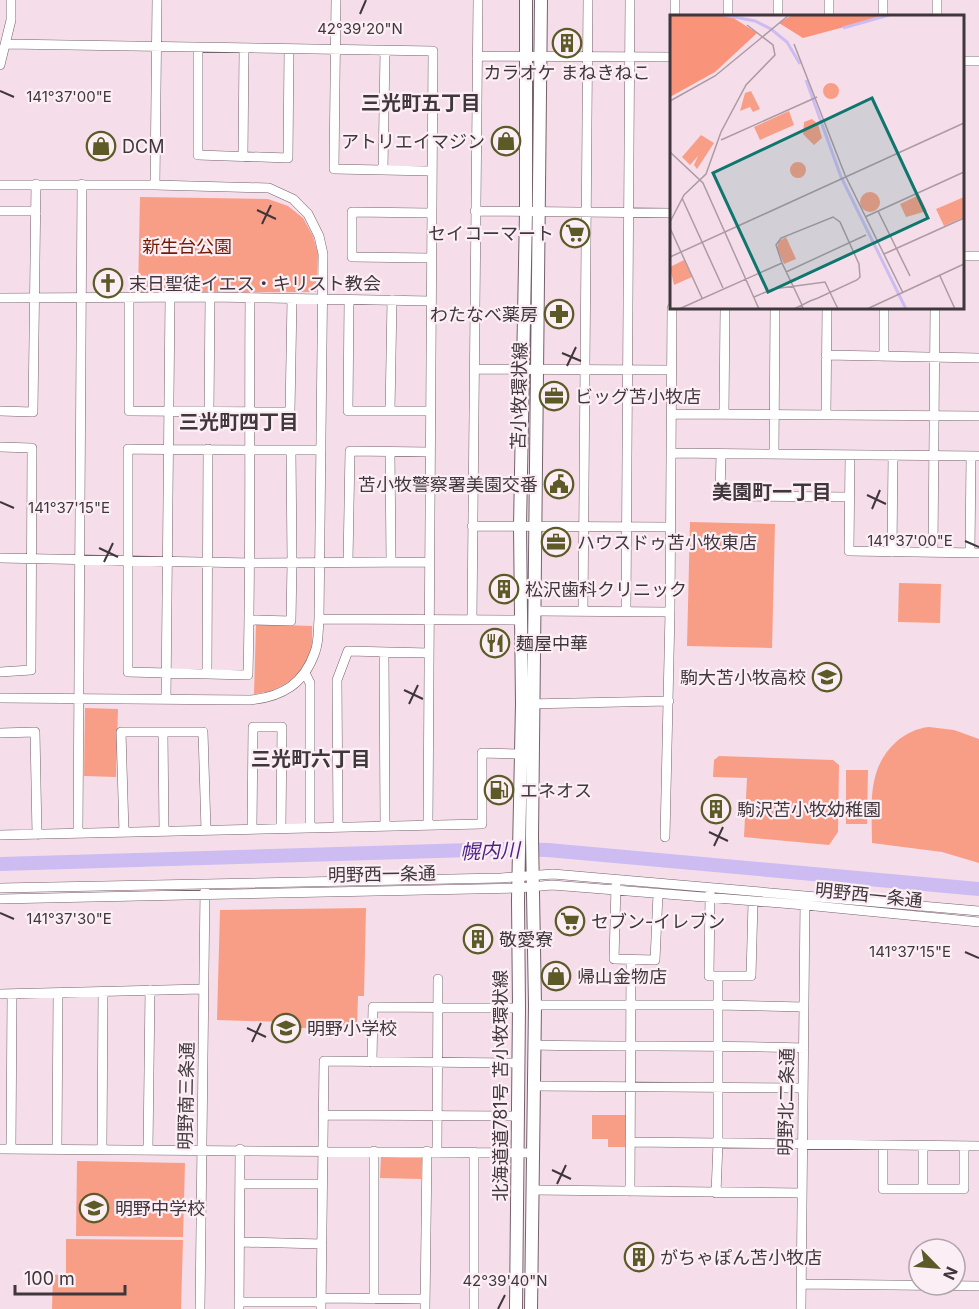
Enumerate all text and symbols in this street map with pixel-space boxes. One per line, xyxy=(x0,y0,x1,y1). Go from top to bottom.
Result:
inset map xyxy=(670,15,964,309)
text: 42°39'20"N xyxy=(317,19,403,38)
building icon: カラオケ まねきねこ xyxy=(551,27,583,59)
place label: カラオケ まねきねこ xyxy=(483,62,651,83)
text: 141°37'00"E xyxy=(26,87,112,106)
district label: 三光町五丁目 xyxy=(361,91,481,115)
shop icon: アトリエイマジン xyxy=(490,125,522,157)
shop icon: DCM xyxy=(85,130,117,162)
place label: アトリエイマジン xyxy=(341,131,485,152)
place label: DCM xyxy=(122,136,164,157)
supermarket icon: セイコーマート xyxy=(559,217,591,249)
place label: セイコーマート xyxy=(428,223,554,244)
park label: 新生台公園 xyxy=(142,236,232,257)
church icon: 末日聖徒イエス・キリスト教会 xyxy=(92,267,124,299)
place label: 末日聖徒イエス・キリスト教会 xyxy=(129,273,381,294)
pharmacy icon: わたなべ薬房 xyxy=(543,298,575,330)
place label: わたなべ薬房 xyxy=(430,304,538,325)
street label: 苫小牧環状線 xyxy=(508,342,530,450)
office icon: ビッグ苫小牧店 xyxy=(538,380,570,412)
place label: ビッグ苫小牧店 xyxy=(575,386,701,407)
district label: 三光町四丁目 xyxy=(179,410,299,434)
public building icon: 苫小牧警察署美園交番 xyxy=(543,468,575,500)
place label: 苫小牧警察署美園交番 xyxy=(358,474,538,495)
district label: 美園町一丁目 xyxy=(712,480,832,504)
text: 141°37'15"E xyxy=(28,498,110,517)
office icon: ハウスドゥ苫小牧東店 xyxy=(540,526,572,558)
text: 141°37'00"E xyxy=(867,531,953,550)
place label: ハウスドゥ苫小牧東店 xyxy=(577,532,757,553)
building icon: 松沢歯科クリニック xyxy=(488,573,520,605)
place label: 松沢歯科クリニック xyxy=(525,579,687,600)
restaurant icon: 麺屋中華 xyxy=(479,627,511,659)
place label: 麺屋中華 xyxy=(516,633,588,654)
school or university icon: 駒大苫小牧高校 xyxy=(811,661,843,693)
place label: 駒大苫小牧高校 xyxy=(680,667,806,688)
district label: 三光町六丁目 xyxy=(251,747,371,771)
fuel station icon: エネオス xyxy=(483,774,515,806)
place label: エネオス xyxy=(520,780,592,801)
building icon: 駒沢苫小牧幼稚園 xyxy=(700,793,732,825)
place label: 駒沢苫小牧幼稚園 xyxy=(737,799,881,820)
water label: 幌内川 xyxy=(460,838,522,864)
street label: 明野西一条通 xyxy=(328,863,436,885)
street label: 明野西一条通 xyxy=(814,879,924,911)
supermarket icon: セブン-イレブン xyxy=(554,905,586,937)
text: 141°37'30"E xyxy=(26,909,112,928)
place label: セブン-イレブン xyxy=(591,911,725,932)
building icon: 敬愛寮 xyxy=(462,923,494,955)
place label: 敬愛寮 xyxy=(499,929,553,950)
text: 141°37'15"E xyxy=(869,942,951,961)
shop icon: 帰山金物店 xyxy=(540,960,572,992)
place label: 帰山金物店 xyxy=(577,966,667,987)
street label: 北海道道781号 苫小牧環状線 xyxy=(490,970,511,1202)
school or university icon: 明野小学校 xyxy=(270,1012,302,1044)
place label: 明野小学校 xyxy=(307,1018,397,1039)
street label: 明野南三条通 xyxy=(175,1042,197,1150)
street label: 明野北二条通 xyxy=(775,1048,797,1156)
school or university icon: 明野中学校 xyxy=(78,1192,110,1224)
place label: 明野中学校 xyxy=(115,1198,205,1219)
north arrow xyxy=(907,1237,967,1297)
building icon: がちゃぽん苫小牧店 xyxy=(623,1241,655,1273)
place label: がちゃぽん苫小牧店 xyxy=(660,1247,822,1268)
scale bar xyxy=(15,1258,124,1296)
text: N xyxy=(939,1264,962,1283)
text: 100 m xyxy=(24,1268,75,1289)
text: 42°39'40"N xyxy=(462,1271,548,1290)

